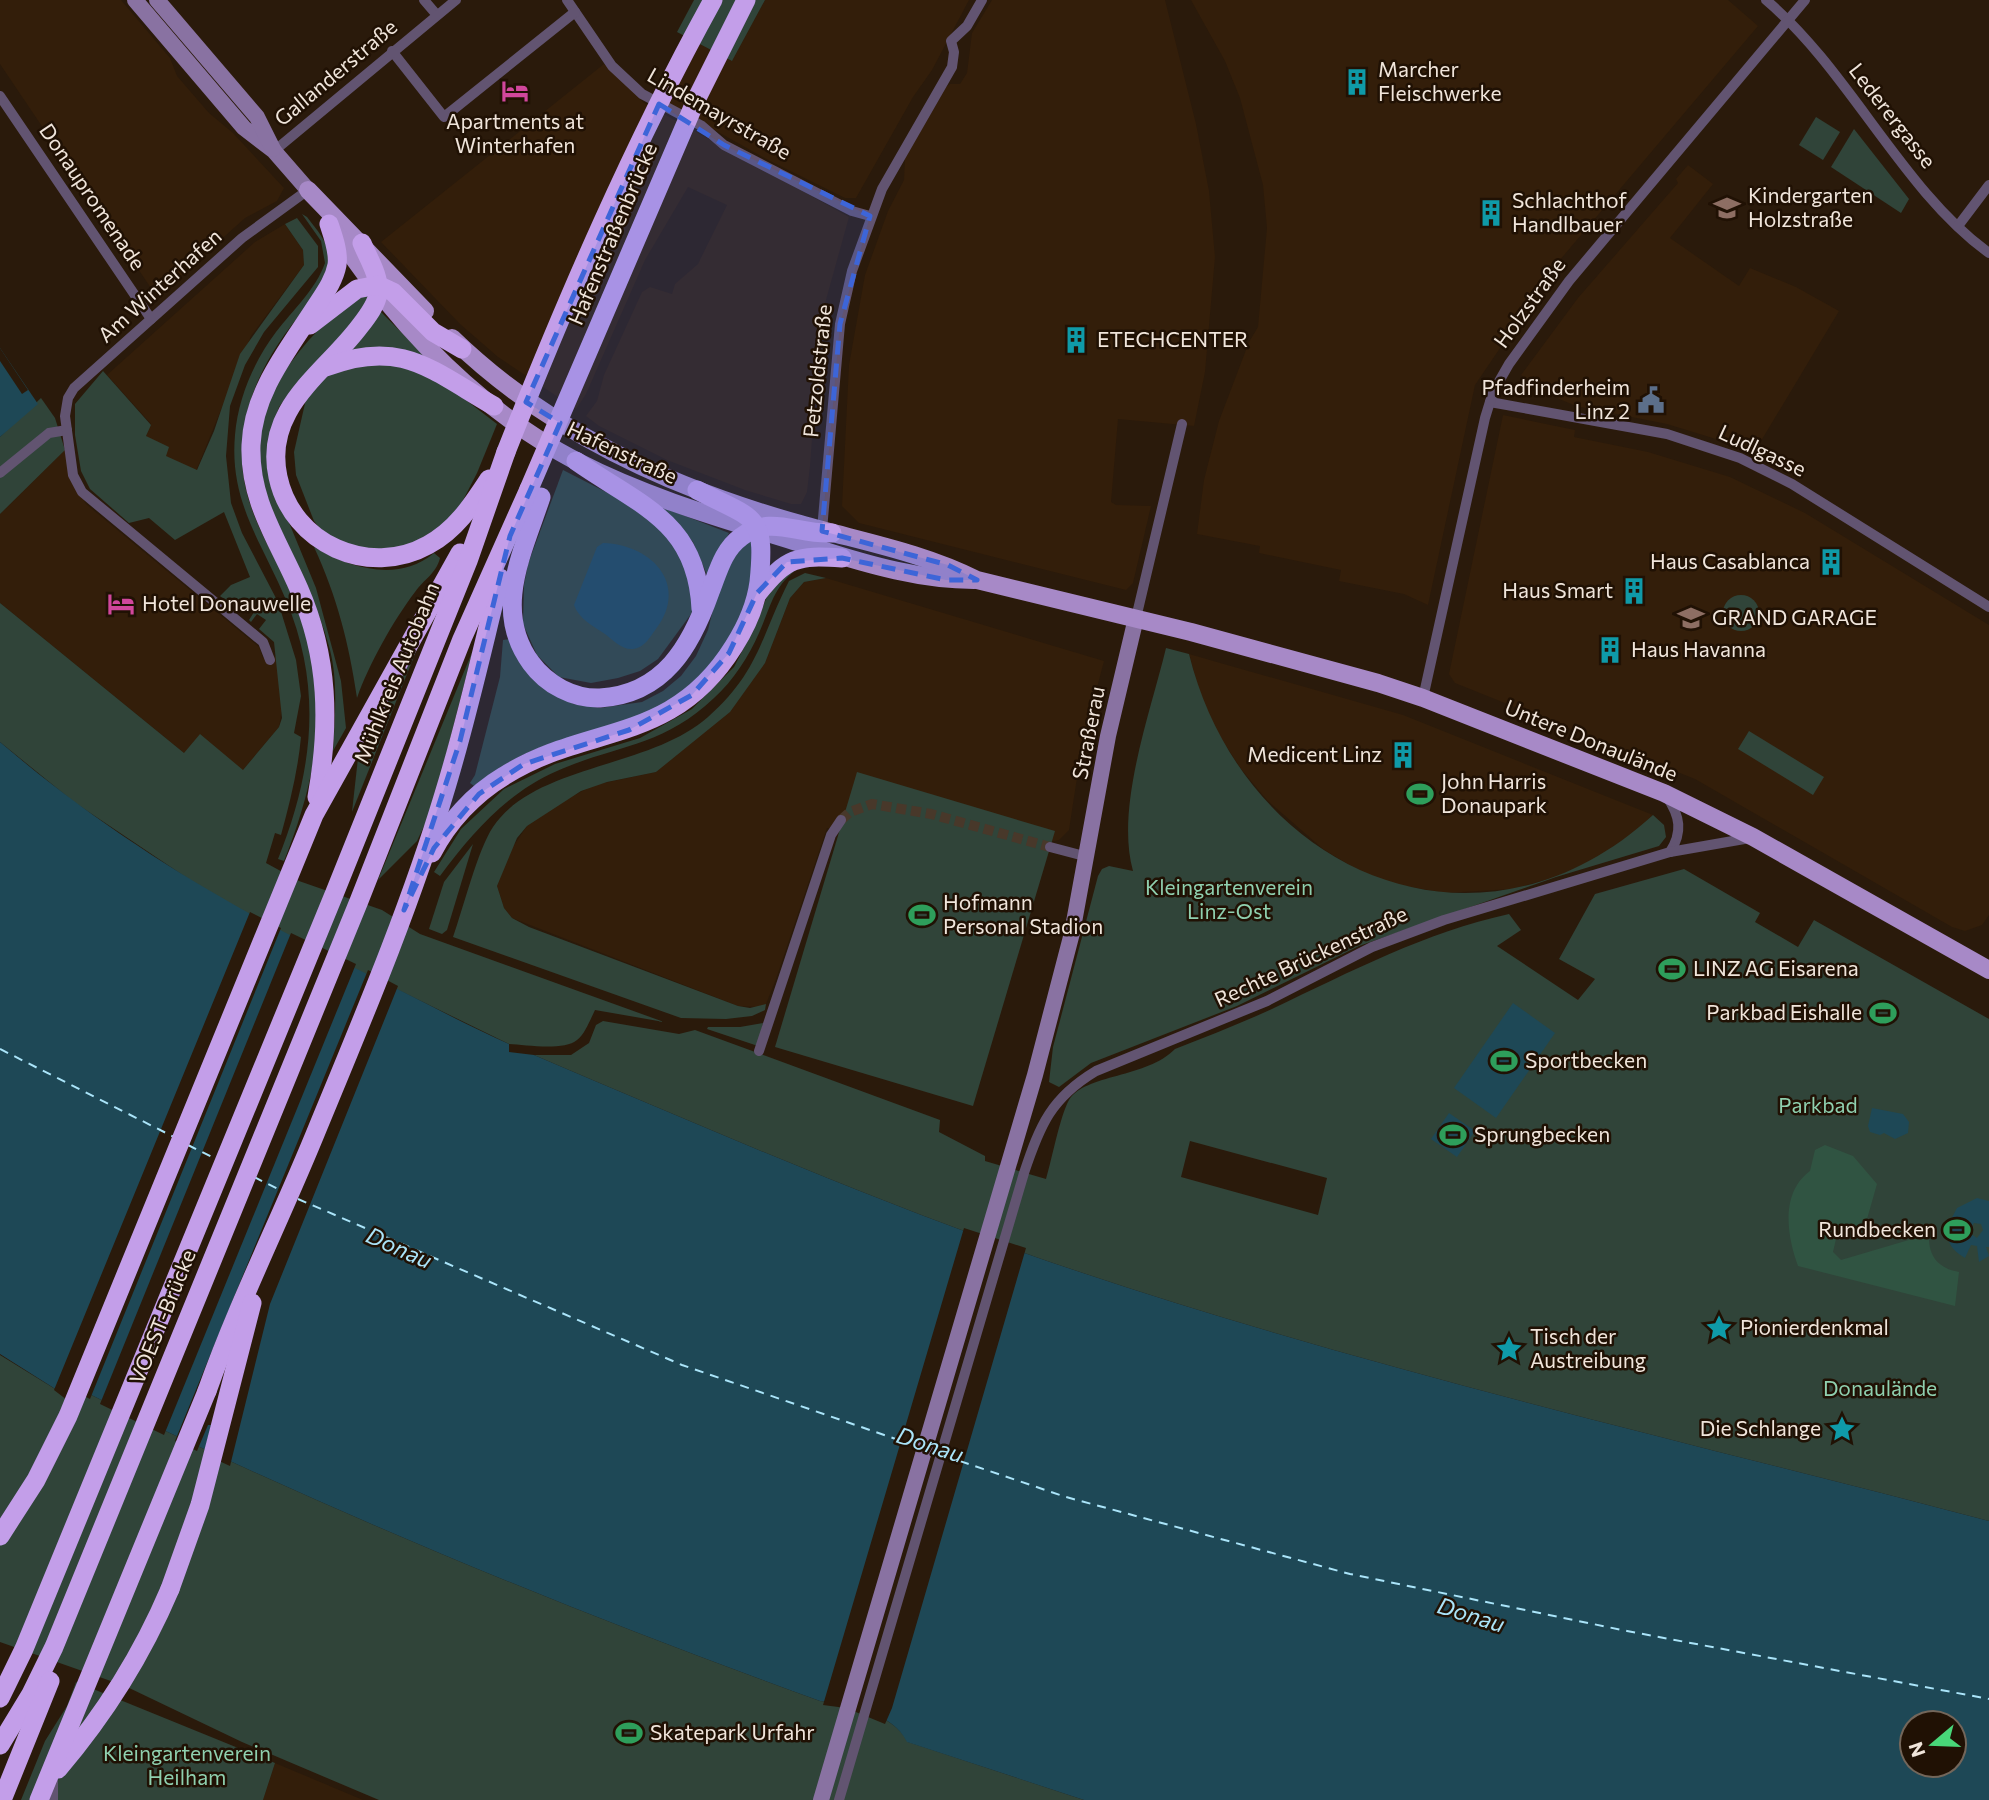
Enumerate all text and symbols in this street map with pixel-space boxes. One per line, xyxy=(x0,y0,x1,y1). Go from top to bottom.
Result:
street label: Gallanderstraße xyxy=(269,13,401,130)
place label: Marcher Fleischwerke xyxy=(1378,56,1501,105)
street label: Lederergasse xyxy=(1844,58,1942,172)
street label: Lindemayrstraße xyxy=(643,61,796,164)
building icon: Marcher Fleischwerke xyxy=(1342,67,1372,97)
hotel icon: Apartments at Winterhafen xyxy=(500,76,530,106)
place label: Apartments at Winterhafen xyxy=(446,108,584,157)
street label: Donaupromenade xyxy=(35,118,152,274)
street label: Hafenstraßenbrücke xyxy=(562,138,661,328)
place label: Kindergarten Holzstraße xyxy=(1748,182,1873,231)
place label: Schlachthof Handlbauer xyxy=(1512,187,1628,236)
school or university icon: Kindergarten Holzstraße xyxy=(1712,193,1742,223)
building icon: Schlachthof Handlbauer xyxy=(1476,198,1506,228)
street label: Am Winterhafen xyxy=(92,223,226,347)
street label: Holzstraße xyxy=(1488,252,1570,352)
street label: Petzoldstraße xyxy=(797,303,836,439)
building icon: ETECHCENTER xyxy=(1061,325,1091,355)
place label: ETECHCENTER xyxy=(1097,326,1248,351)
place label: Pfadfinderheim Linz 2 xyxy=(1481,374,1630,423)
public building icon: Pfadfinderheim Linz 2 xyxy=(1636,385,1666,415)
street label: Hafenstraße xyxy=(564,415,682,488)
street label: Ludlgasse xyxy=(1715,419,1810,481)
building icon: Haus Casablanca xyxy=(1816,547,1846,577)
place label: Haus Casablanca xyxy=(1650,548,1810,573)
building icon: Haus Smart xyxy=(1619,576,1649,606)
place label: Haus Smart xyxy=(1502,577,1613,602)
street label: Mühlkreis Autobahn xyxy=(348,578,443,767)
hotel icon: Hotel Donauwelle xyxy=(106,589,136,619)
place label: Hotel Donauwelle xyxy=(142,590,311,615)
school or university icon: GRAND GARAGE xyxy=(1676,603,1706,633)
place label: GRAND GARAGE xyxy=(1712,604,1877,629)
building icon: Haus Havanna xyxy=(1595,635,1625,665)
place label: Haus Havanna xyxy=(1631,636,1766,661)
street label: Straßerau xyxy=(1066,684,1109,782)
street label: Untere Donaulände xyxy=(1501,694,1682,786)
building icon: Medicent Linz xyxy=(1388,740,1418,770)
place label: Medicent Linz xyxy=(1247,741,1382,766)
place label: John Harris Donaupark xyxy=(1441,768,1547,817)
sports icon: John Harris Donaupark xyxy=(1405,779,1435,809)
park label: Kleingartenverein Linz-Ost xyxy=(1145,874,1313,923)
place label: Hofmann Personal Stadion xyxy=(943,889,1103,938)
sports icon: Hofmann Personal Stadion xyxy=(907,900,937,930)
street label: Rechte Brückenstraße xyxy=(1210,900,1411,1011)
sports icon: LINZ AG Eisarena xyxy=(1657,954,1687,984)
place label: LINZ AG Eisarena xyxy=(1693,955,1859,980)
sports icon: Parkbad Eishalle xyxy=(1868,998,1898,1028)
place label: Parkbad Eishalle xyxy=(1706,999,1862,1024)
sports icon: Sportbecken xyxy=(1489,1046,1519,1076)
place label: Sportbecken xyxy=(1525,1047,1647,1072)
park label: Parkbad xyxy=(1778,1092,1858,1117)
sports icon: Sprungbecken xyxy=(1438,1120,1468,1150)
place label: Sprungbecken xyxy=(1474,1121,1610,1146)
sports icon: Rundbecken xyxy=(1942,1215,1972,1245)
place label: Rundbecken xyxy=(1818,1216,1936,1241)
water label: Donau xyxy=(362,1220,437,1274)
street label: VOEST-Brücke xyxy=(123,1246,200,1387)
place icon: Pionierdenkmal xyxy=(1704,1313,1734,1343)
place label: Pionierdenkmal xyxy=(1740,1314,1889,1339)
place label: Tisch der Austreibung xyxy=(1530,1323,1646,1372)
place icon: Tisch der Austreibung xyxy=(1494,1334,1524,1364)
park label: Donaulände xyxy=(1823,1375,1937,1400)
place icon: Die Schlange xyxy=(1827,1414,1857,1444)
place label: Die Schlange xyxy=(1700,1415,1821,1440)
water label: Donau xyxy=(893,1420,967,1468)
water label: Donau xyxy=(1434,1591,1508,1638)
north arrow xyxy=(1898,1709,1968,1779)
sports icon: Skatepark Urfahr xyxy=(614,1718,644,1748)
place label: Skatepark Urfahr xyxy=(650,1719,815,1744)
text: N xyxy=(1903,1739,1930,1760)
park label: Kleingartenverein Heilham xyxy=(103,1740,271,1789)

